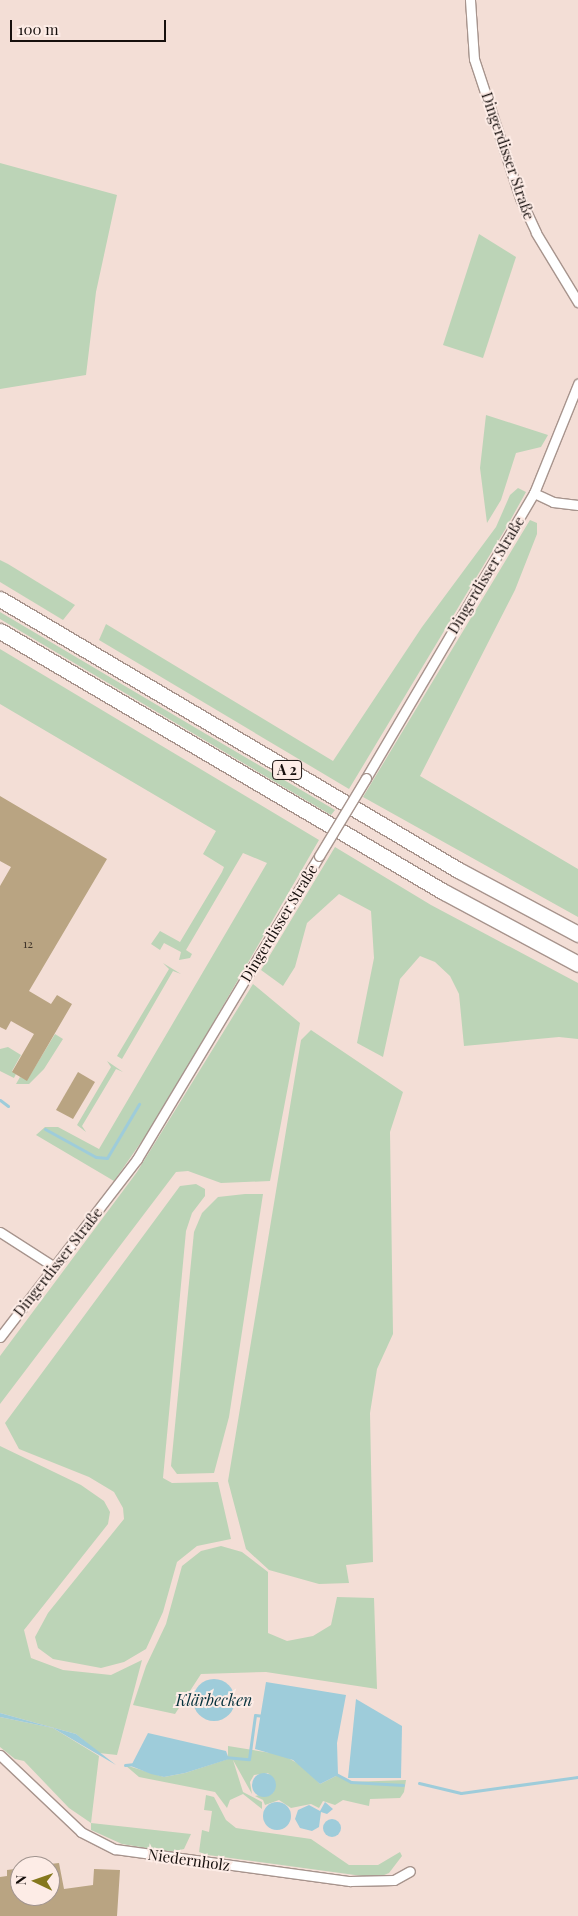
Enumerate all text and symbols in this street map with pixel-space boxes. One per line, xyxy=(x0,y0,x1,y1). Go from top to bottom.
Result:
scale bar xyxy=(12,10,169,42)
text: 100 m xyxy=(18,19,59,39)
street label: Dingerdisser Straße xyxy=(478,90,538,222)
street label: Dingerdisser Straße xyxy=(444,513,528,637)
road number: A 2 xyxy=(272,758,302,782)
street label: Dingerdisser Straße xyxy=(237,861,321,985)
house number: 12 xyxy=(23,937,33,951)
street label: Dingerdisser Straße xyxy=(10,1204,106,1320)
water label: Klärbecken xyxy=(176,1690,252,1710)
street label: Niedernholz xyxy=(147,1845,231,1875)
north arrow xyxy=(10,1856,60,1906)
text: N xyxy=(11,1875,30,1886)

